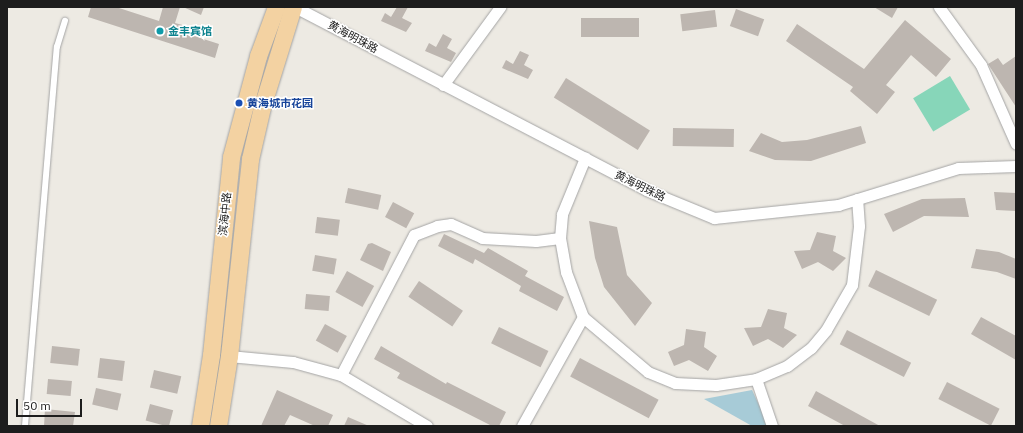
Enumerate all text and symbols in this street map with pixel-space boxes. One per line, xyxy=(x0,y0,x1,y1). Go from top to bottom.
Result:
street label: 黄海明珠路 xyxy=(326,18,380,56)
place label: 金丰宾馆 xyxy=(168,24,212,38)
marker: 金丰宾馆 xyxy=(155,26,165,36)
place label: 黄海城市花园 xyxy=(247,96,313,110)
marker: 黄海城市花园 xyxy=(234,98,244,108)
street label: 黄海明珠路 xyxy=(612,168,668,204)
street label: 滨海中路 xyxy=(216,191,234,237)
scale bar xyxy=(18,391,84,417)
text: 50 m xyxy=(23,398,51,413)

